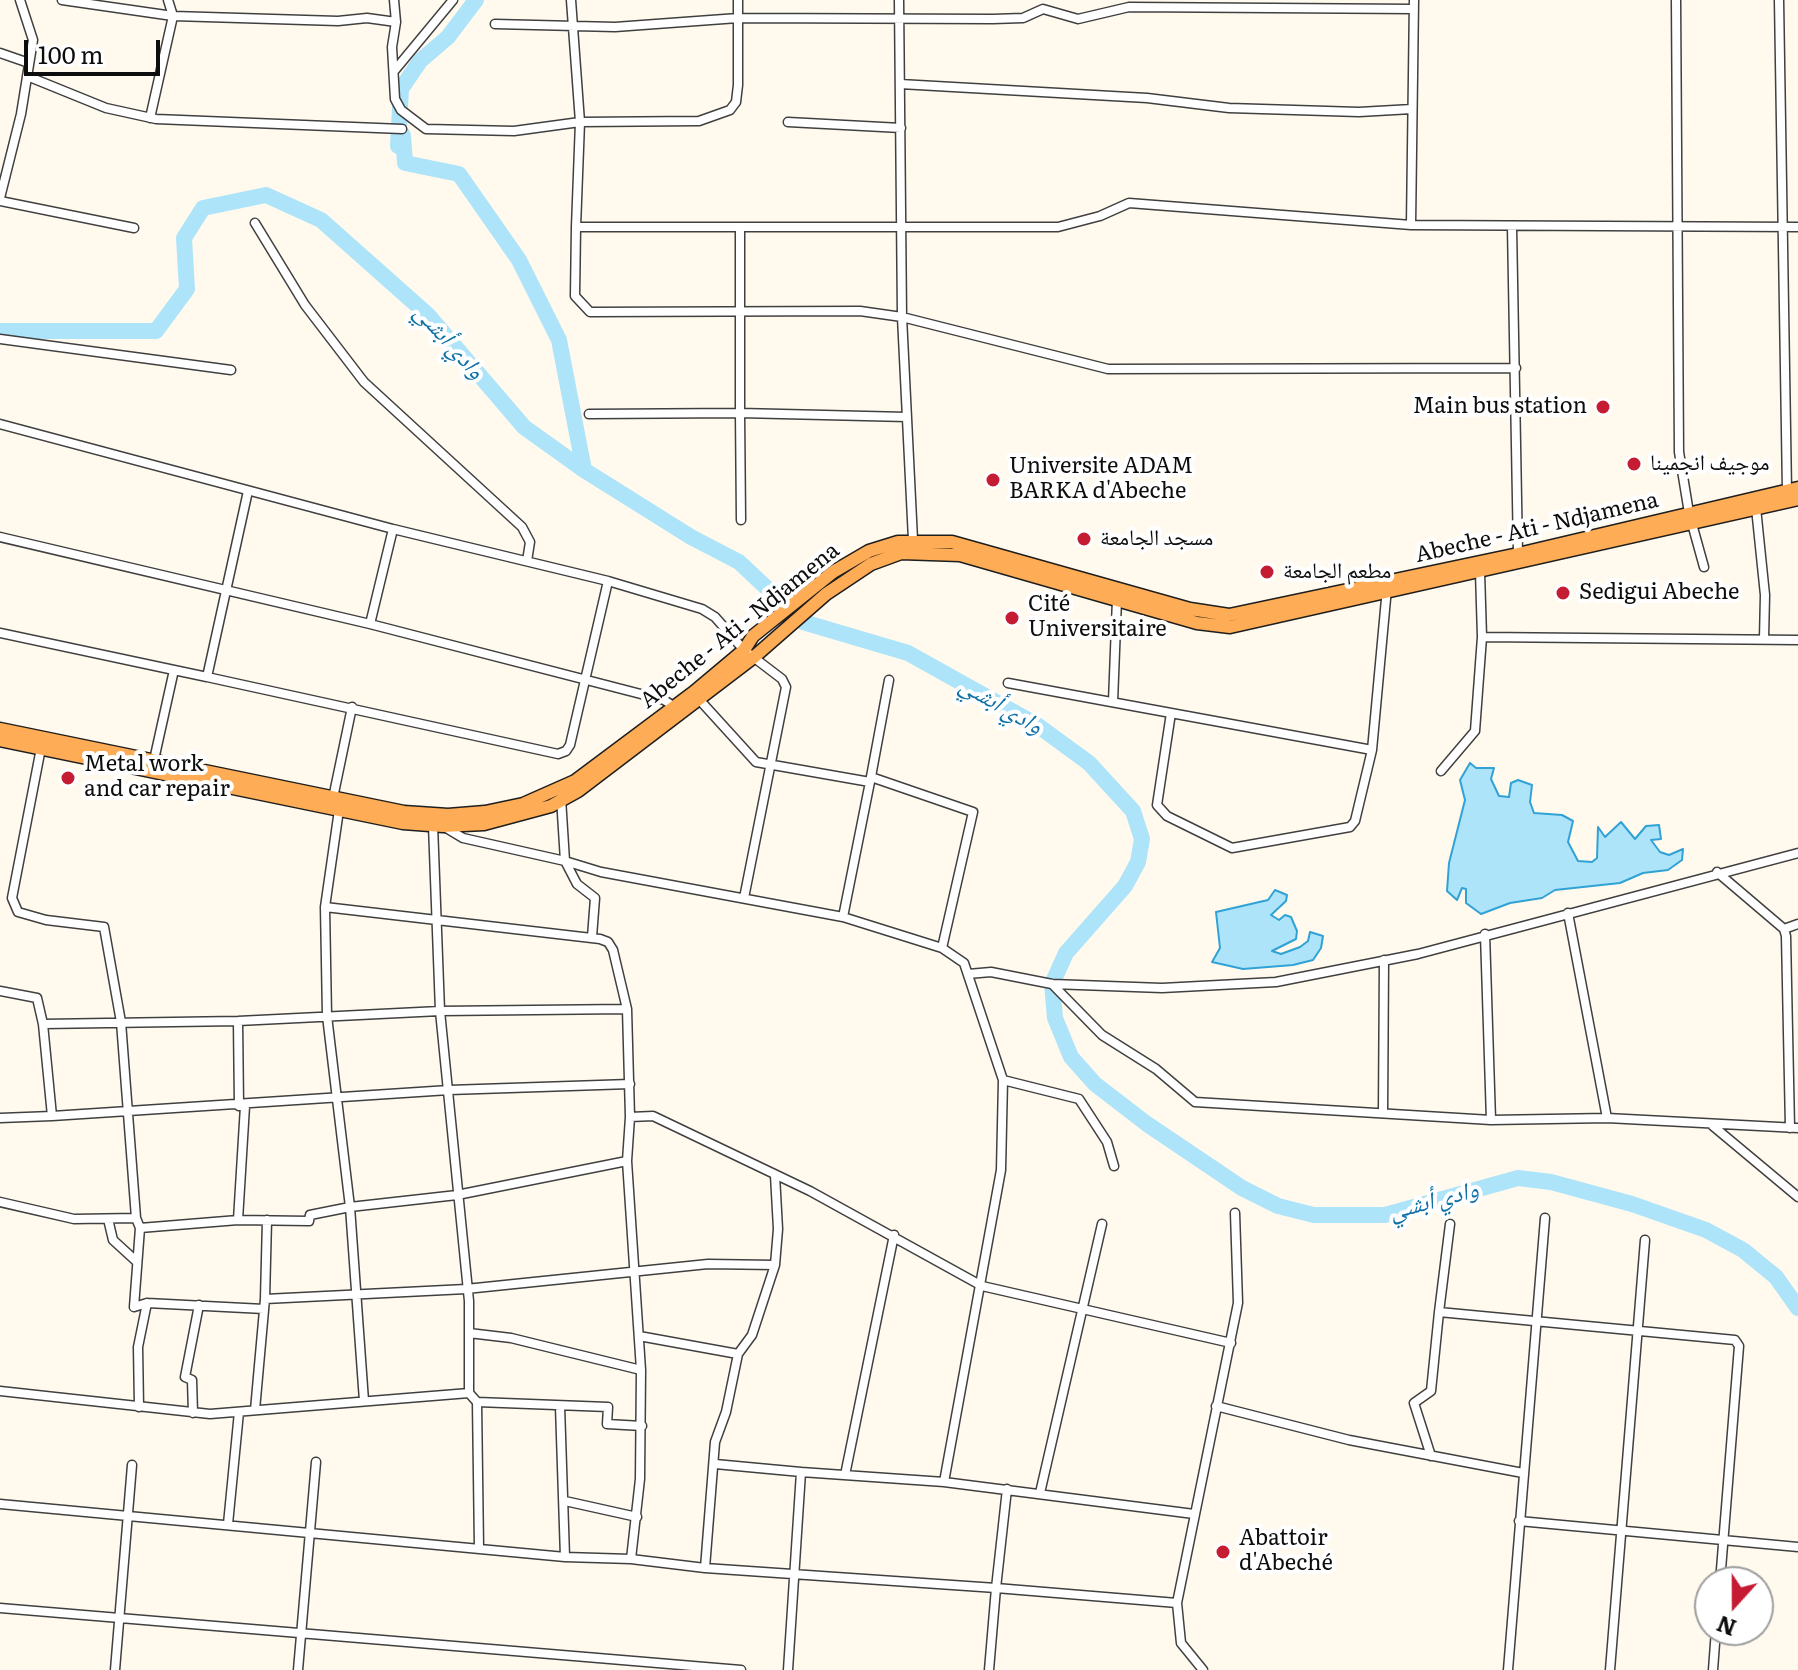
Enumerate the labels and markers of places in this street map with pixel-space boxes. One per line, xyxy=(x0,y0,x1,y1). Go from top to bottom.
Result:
place label: Main bus station xyxy=(1413,394,1587,420)
marker: Main bus station xyxy=(1594,398,1612,416)
place label: موجيف انجمينا xyxy=(1650,451,1770,477)
place label: Universite ADAM BARKA d'Abeche xyxy=(1009,454,1193,506)
marker: موجيف انجمينا xyxy=(1625,455,1643,473)
marker: Universite ADAM BARKA d'Abeche xyxy=(984,471,1002,489)
place label: مسجد الجامعة xyxy=(1100,526,1213,552)
marker: مسجد الجامعة xyxy=(1075,530,1093,548)
place label: مطعم الجامعة xyxy=(1283,559,1391,585)
marker: مطعم الجامعة xyxy=(1258,563,1276,581)
place label: Sedigui Abeche xyxy=(1579,580,1739,606)
marker: Sedigui Abeche xyxy=(1554,584,1572,602)
place label: Cité Universitaire xyxy=(1028,592,1167,644)
marker: Cité Universitaire xyxy=(1003,609,1021,627)
place label: Metal work and car repair xyxy=(84,752,230,804)
marker: Metal work and car repair xyxy=(59,769,77,787)
place label: Abattoir d'Abeché xyxy=(1239,1526,1333,1578)
marker: Abattoir d'Abeché xyxy=(1214,1543,1232,1561)

